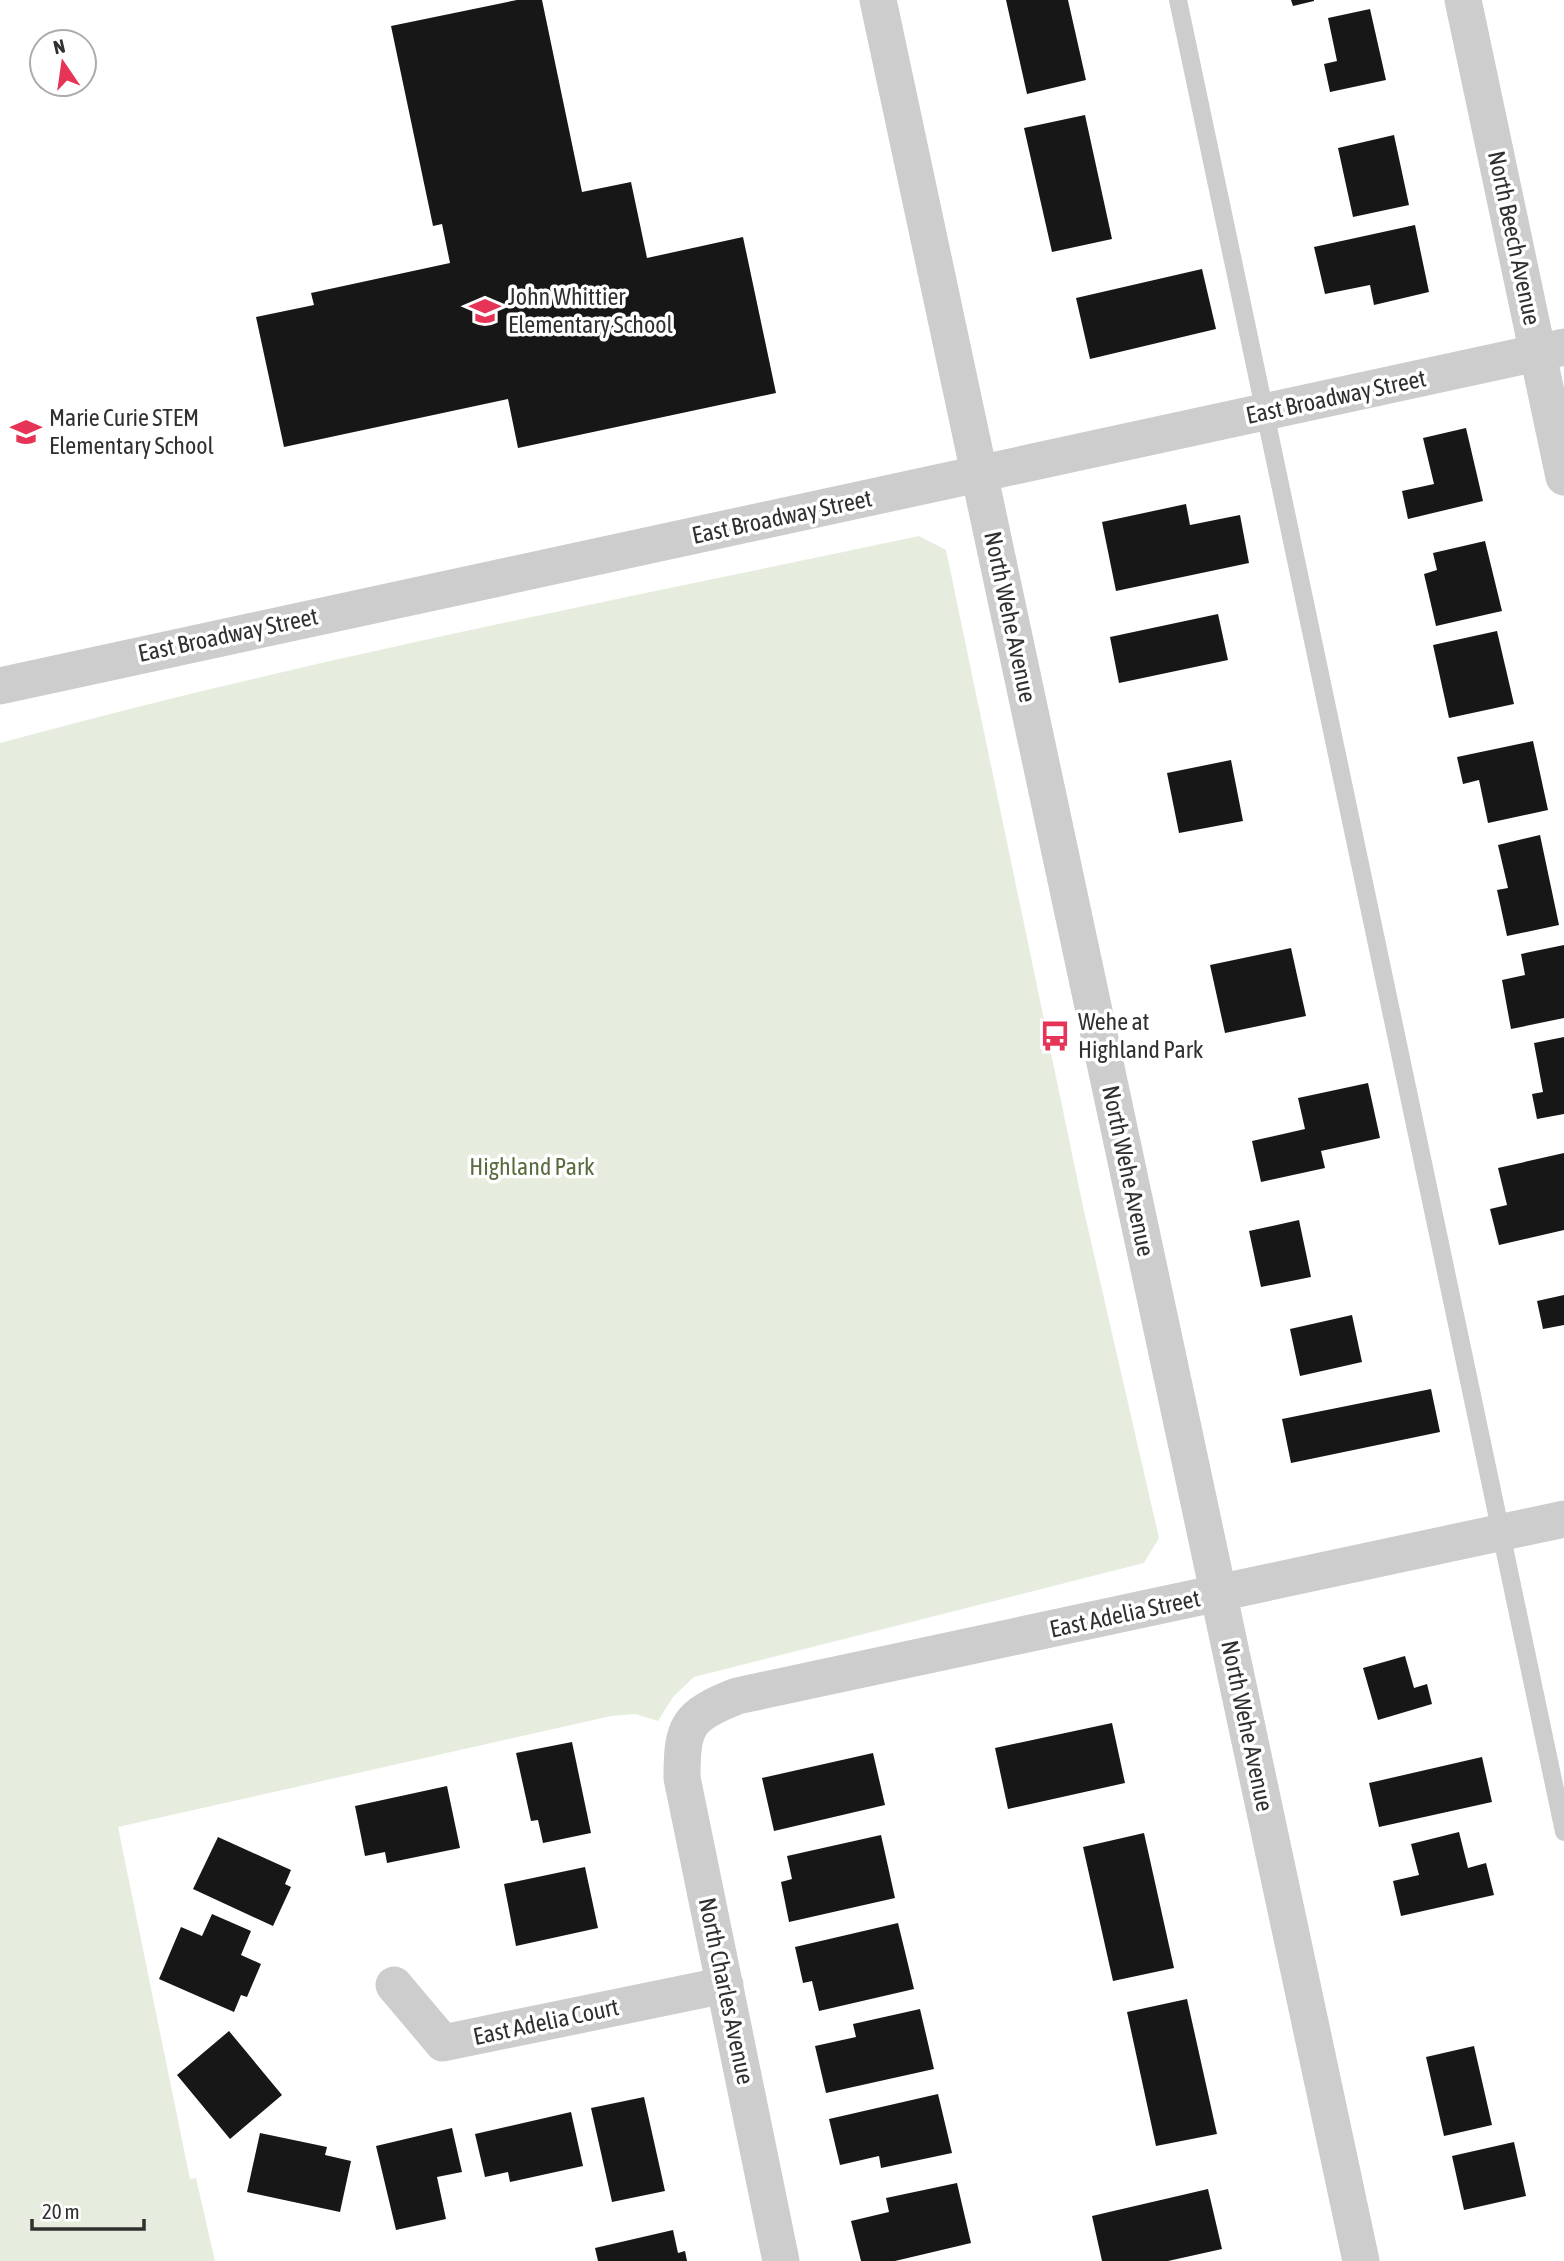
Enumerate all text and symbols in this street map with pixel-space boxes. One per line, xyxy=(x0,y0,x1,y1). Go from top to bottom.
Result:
north arrow xyxy=(28,28,98,98)
text: N xyxy=(51,34,67,58)
street label: North Beech Avenue xyxy=(1483,148,1546,327)
place label: John Whittier Elementary School xyxy=(508,283,674,338)
school or university icon: John Whittier Elementary School xyxy=(468,294,502,328)
street label: East Broadway Street xyxy=(1243,364,1428,429)
place label: Marie Curie STEM Elementary School xyxy=(49,404,215,459)
school or university icon: Marie Curie STEM Elementary School xyxy=(9,415,43,449)
street label: East Broadway Street xyxy=(689,484,874,549)
street label: North Wehe Avenue xyxy=(979,529,1042,705)
street label: East Broadway Street xyxy=(135,602,320,667)
place label: Wehe at Highland Park xyxy=(1078,1008,1204,1063)
bus stop icon: Wehe at Highland Park xyxy=(1038,1019,1072,1053)
street label: North Wehe Avenue xyxy=(1097,1083,1160,1259)
park label: Highland Park xyxy=(469,1153,595,1180)
street label: East Adelia Street xyxy=(1047,1584,1203,1643)
street label: North Wehe Avenue xyxy=(1216,1638,1279,1814)
street label: North Charles Avenue xyxy=(694,1895,759,2087)
street label: East Adelia Court xyxy=(471,1993,621,2050)
scale bar xyxy=(32,2188,144,2232)
text: 20 m xyxy=(42,2199,80,2223)

